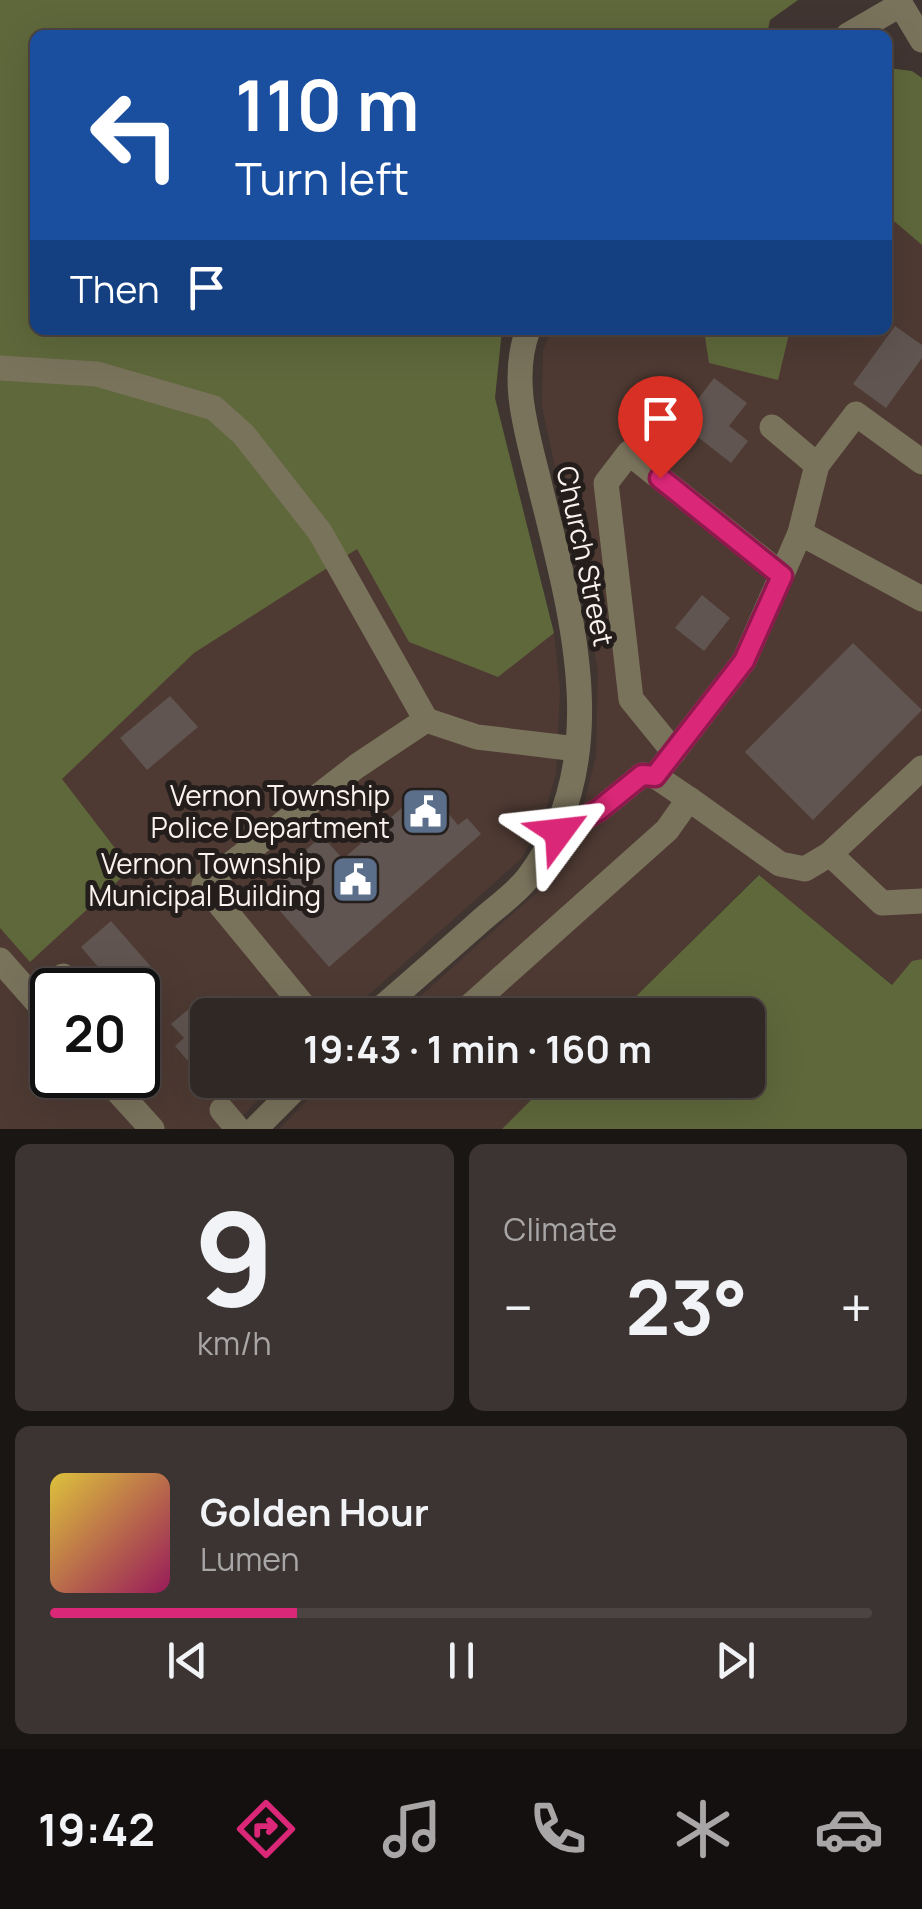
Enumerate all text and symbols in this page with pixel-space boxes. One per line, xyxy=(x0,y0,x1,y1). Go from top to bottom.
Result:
text: 110 m xyxy=(235,56,419,152)
icon: left xyxy=(70,70,200,200)
text: Turn left xyxy=(235,147,409,209)
icon: arrive xyxy=(179,260,234,315)
text: Then xyxy=(70,262,159,314)
pin xyxy=(618,376,703,479)
icon: arrive xyxy=(633,391,688,446)
street label: Church Street xyxy=(548,462,624,649)
place label: Vernon Township Police Department xyxy=(151,776,390,846)
position arrow xyxy=(507,780,611,884)
public building icon: Vernon Township Police Department xyxy=(399,786,451,838)
place label: Vernon Township Municipal Building xyxy=(89,844,321,914)
public building icon: Vernon Township Municipal Building xyxy=(330,854,382,906)
speed limit sign: 20 xyxy=(30,968,160,1098)
text: 19:43 · 1 min · 160 m xyxy=(303,1022,652,1074)
text: 9 xyxy=(194,1167,275,1345)
text: Climate xyxy=(504,1207,617,1251)
text: 23° xyxy=(626,1255,748,1358)
text: − xyxy=(504,1269,533,1345)
text: + xyxy=(840,1269,872,1345)
text: km/h xyxy=(197,1321,271,1365)
text: Golden Hour xyxy=(200,1485,429,1537)
text: Lumen xyxy=(200,1537,300,1581)
icon: previous xyxy=(160,1633,215,1688)
icon: pause xyxy=(434,1633,489,1688)
icon: next xyxy=(708,1633,763,1688)
icon: directions xyxy=(231,1794,301,1864)
icon: music xyxy=(377,1794,447,1864)
icon: phone xyxy=(523,1794,593,1864)
icon: climate xyxy=(668,1794,738,1864)
icon: car xyxy=(814,1794,884,1864)
text: 19:42 xyxy=(38,1798,155,1860)

